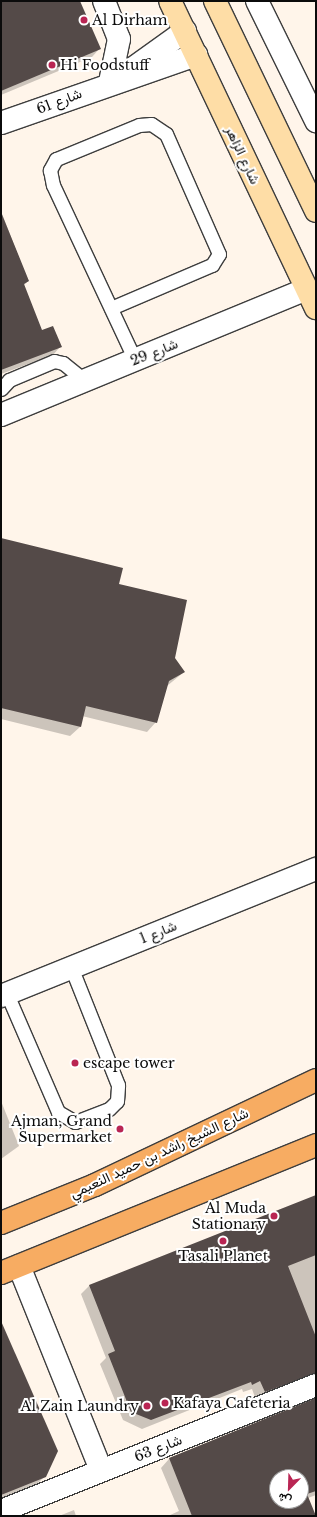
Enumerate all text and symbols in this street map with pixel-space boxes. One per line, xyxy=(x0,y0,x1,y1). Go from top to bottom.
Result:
place label: Al Dirham xyxy=(92,12,168,28)
marker: Al Dirham xyxy=(79,15,89,25)
place label: Hi Foodstuff xyxy=(60,57,150,73)
marker: Hi Foodstuff xyxy=(47,60,57,70)
street label: شارع 61 xyxy=(34,85,84,117)
street label: شارع الزاهر xyxy=(222,123,264,187)
street label: شارع 29 xyxy=(128,335,180,369)
street label: شارع 1 xyxy=(137,917,179,947)
place label: escape tower xyxy=(83,1055,175,1071)
marker: escape tower xyxy=(70,1058,80,1068)
street label: شارع الشيخ راشد بن حميد النعيمي xyxy=(67,1104,251,1202)
place label: Ajman, Grand Supermarket xyxy=(11,1113,112,1146)
marker: Ajman, Grand Supermarket xyxy=(115,1124,125,1134)
place label: Al Muda Stationary xyxy=(192,1200,266,1232)
marker: Al Muda Stationary xyxy=(269,1211,279,1221)
marker: Tasali Planet xyxy=(218,1236,228,1246)
place label: Tasali Planet xyxy=(178,1248,268,1264)
place label: Kafaya Cafeteria xyxy=(173,1395,291,1411)
place label: Al Zain Laundry xyxy=(21,1398,139,1414)
marker: Kafaya Cafeteria xyxy=(160,1398,170,1408)
marker: Al Zain Laundry xyxy=(142,1401,152,1411)
street label: شارع 63 xyxy=(132,1431,184,1465)
north arrow xyxy=(269,1469,309,1509)
text: ش xyxy=(276,1490,294,1508)

